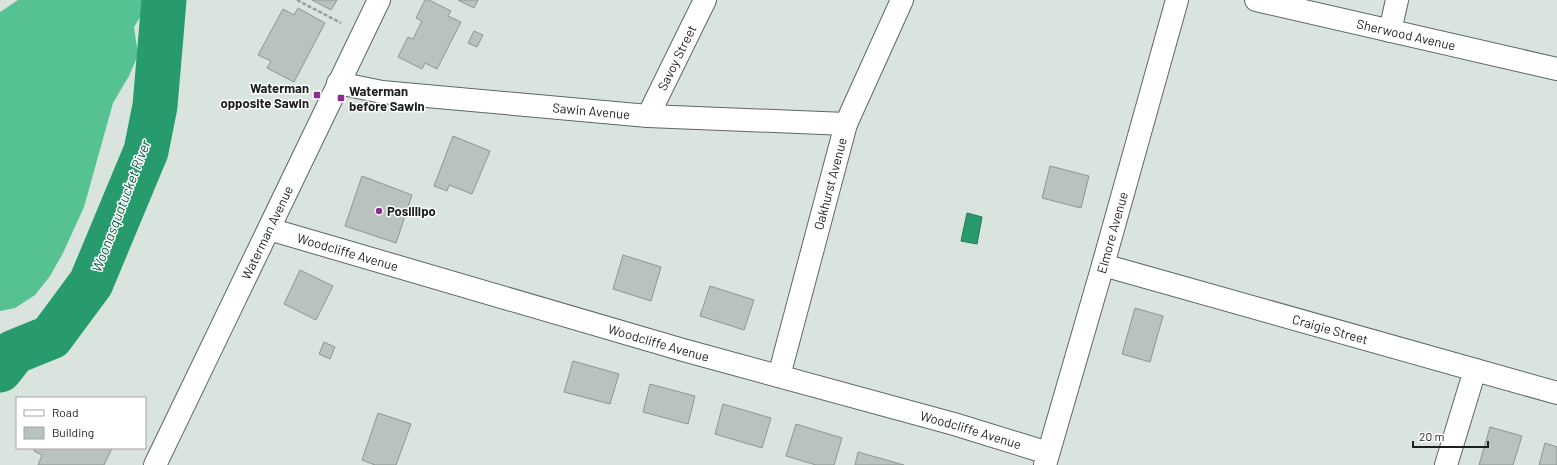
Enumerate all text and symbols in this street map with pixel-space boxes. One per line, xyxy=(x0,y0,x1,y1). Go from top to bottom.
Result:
street label: Sherwood Avenue xyxy=(1355,15,1457,54)
street label: Savoy Street xyxy=(654,22,700,93)
place label: Waterman opposite Sawin xyxy=(220,80,309,111)
place label: Waterman before Sawin xyxy=(349,83,425,114)
marker: Waterman opposite Sawin xyxy=(312,90,322,100)
marker: Waterman before Sawin xyxy=(336,93,346,103)
street label: Sawin Avenue xyxy=(552,99,631,122)
water label: Woonasquatucket River xyxy=(87,136,154,274)
street label: Oakhurst Avenue xyxy=(810,136,850,232)
street label: Waterman Avenue xyxy=(238,183,296,282)
street label: Elmore Avenue xyxy=(1093,190,1131,275)
place label: Posillipo xyxy=(387,203,436,219)
marker: Posillipo xyxy=(374,206,384,216)
street label: Woodcliffe Avenue xyxy=(295,230,400,274)
street label: Craigie Street xyxy=(1290,311,1370,347)
street label: Woodcliffe Avenue xyxy=(606,321,711,365)
legend xyxy=(16,397,146,449)
text: Road xyxy=(52,405,79,419)
street label: Woodcliffe Avenue xyxy=(918,407,1023,452)
scale bar xyxy=(1413,423,1488,449)
text: Building xyxy=(52,425,94,439)
text: 20 m xyxy=(1419,429,1445,443)

